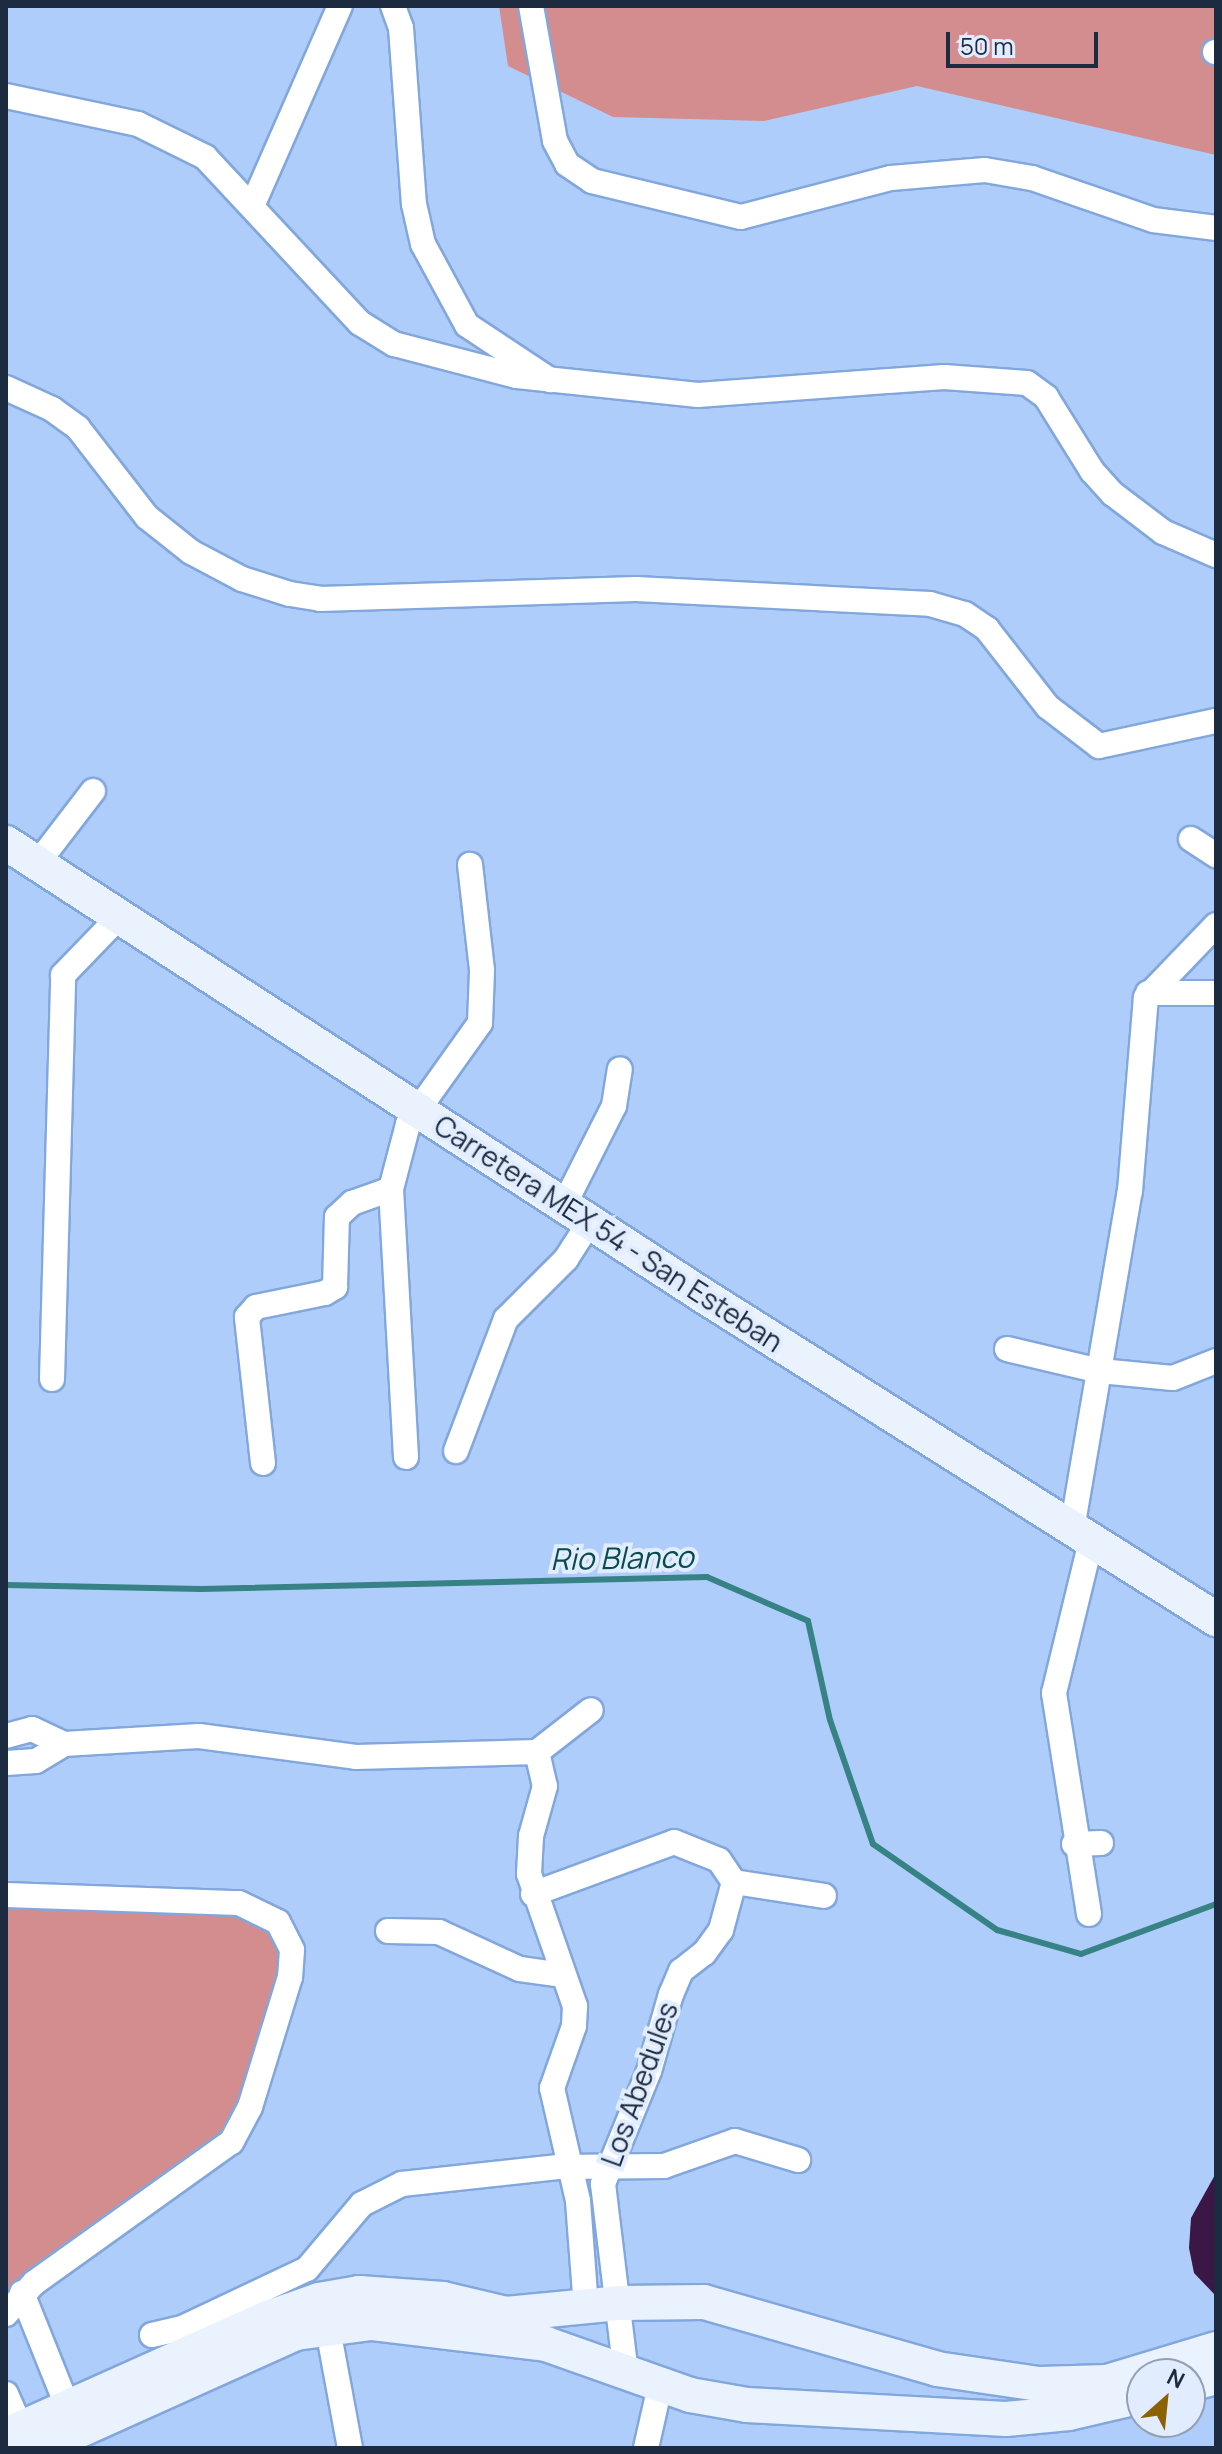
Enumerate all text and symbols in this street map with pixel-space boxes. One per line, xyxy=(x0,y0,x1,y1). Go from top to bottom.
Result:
scale bar xyxy=(950,16,1102,66)
text: 50 m xyxy=(960,29,1014,62)
street label: Carretera MEX 54 - San Esteban xyxy=(428,1108,790,1358)
water label: Rio Blanco xyxy=(550,1539,694,1577)
street label: Los Abedules xyxy=(594,1997,684,2171)
north arrow xyxy=(1126,2358,1206,2438)
text: N xyxy=(1162,2361,1190,2395)

